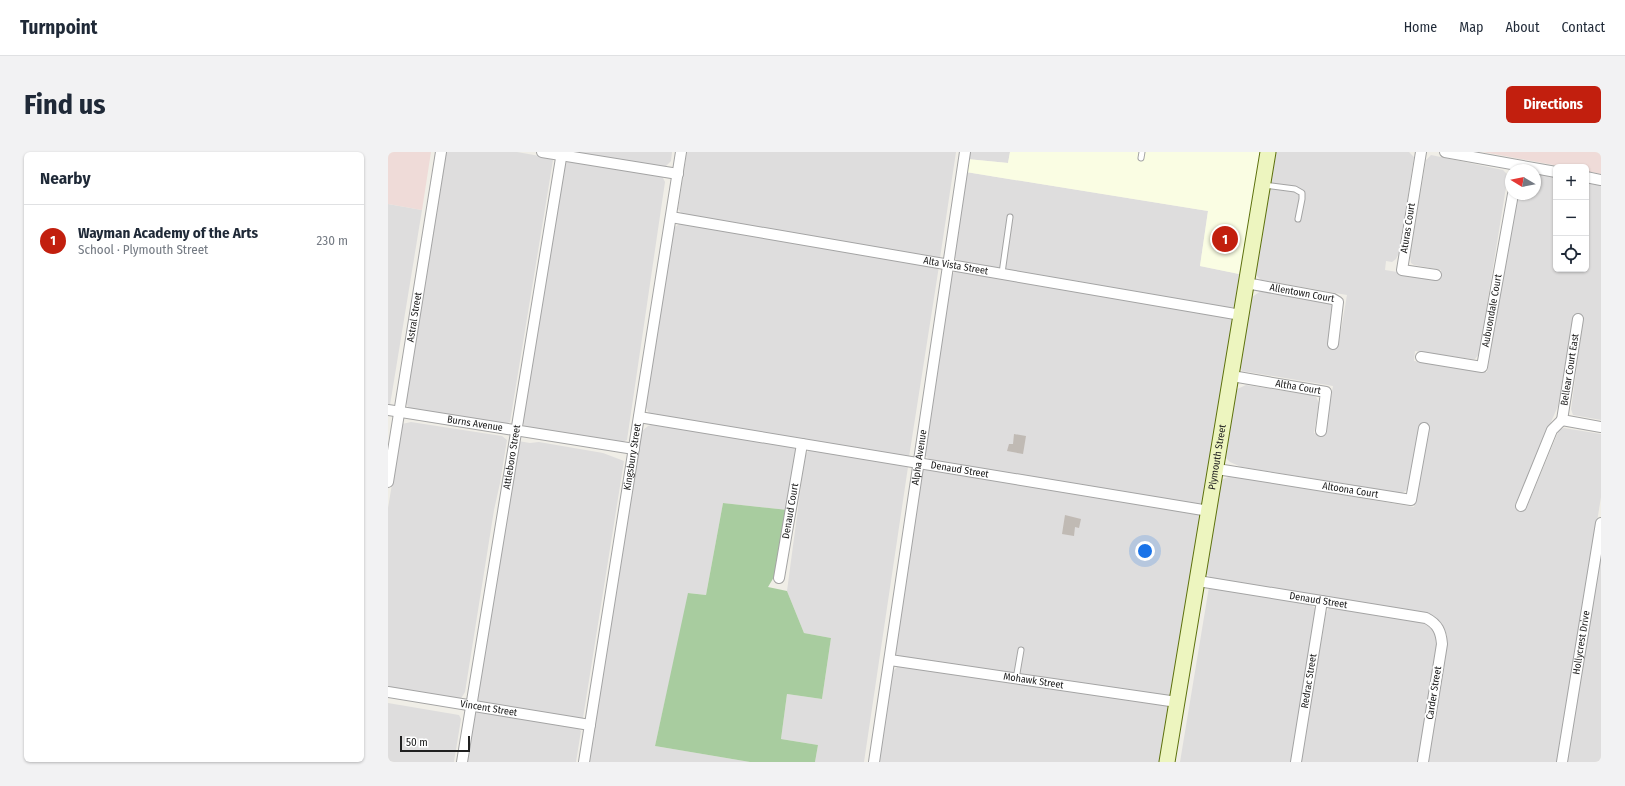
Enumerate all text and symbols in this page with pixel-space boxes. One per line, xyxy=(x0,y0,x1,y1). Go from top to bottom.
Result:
text: Turnpoint xyxy=(20,16,97,39)
text: Home xyxy=(1404,19,1437,36)
text: Map xyxy=(1459,19,1483,36)
text: About xyxy=(1505,19,1540,36)
text: Contact xyxy=(1562,19,1605,36)
button: Directions xyxy=(1506,86,1601,123)
text: Find us xyxy=(24,88,106,121)
north arrow xyxy=(1505,164,1541,200)
map controls xyxy=(1553,164,1589,272)
button: + xyxy=(1553,164,1589,200)
text: Nearby xyxy=(40,168,91,189)
button: − xyxy=(1553,200,1589,236)
street label: Aturas Court xyxy=(1398,201,1418,254)
text: Wayman Academy of the Arts xyxy=(78,224,258,242)
pin: 1 xyxy=(1212,224,1238,254)
text: 1 xyxy=(50,233,56,248)
text: 230 m xyxy=(317,233,348,248)
button: locate xyxy=(1553,236,1589,272)
text: School · Plymouth Street xyxy=(78,242,208,257)
street label: Alta Vista Street xyxy=(923,255,990,278)
street label: Aubuondale Court xyxy=(1480,273,1505,348)
street label: Allentown Court xyxy=(1269,281,1336,305)
street label: Astral Street xyxy=(405,291,425,343)
street label: Bellear Court East xyxy=(1558,332,1582,407)
street label: Altha Court xyxy=(1274,377,1322,397)
street label: Burns Avenue xyxy=(446,413,504,434)
street label: Kingsbury Street xyxy=(621,422,644,491)
street label: Attleboro Street xyxy=(501,423,523,490)
street label: Plymouth Street xyxy=(1206,423,1229,491)
street label: Alpha Avenue xyxy=(909,429,930,486)
street label: Denaud Street xyxy=(930,459,990,481)
street label: Altoona Court xyxy=(1322,480,1380,501)
street label: Denaud Court xyxy=(780,482,801,540)
your location xyxy=(1135,541,1155,561)
street label: Denaud Street xyxy=(1289,590,1349,611)
street label: Hollycrest Drive xyxy=(1570,610,1593,675)
street label: Redrac Street xyxy=(1299,652,1319,709)
street label: Carder Street xyxy=(1424,665,1444,721)
street label: Mohawk Street xyxy=(1003,671,1065,691)
street label: Vincent Street xyxy=(459,698,519,719)
scale bar xyxy=(400,734,470,753)
text: 50 m xyxy=(406,736,428,749)

